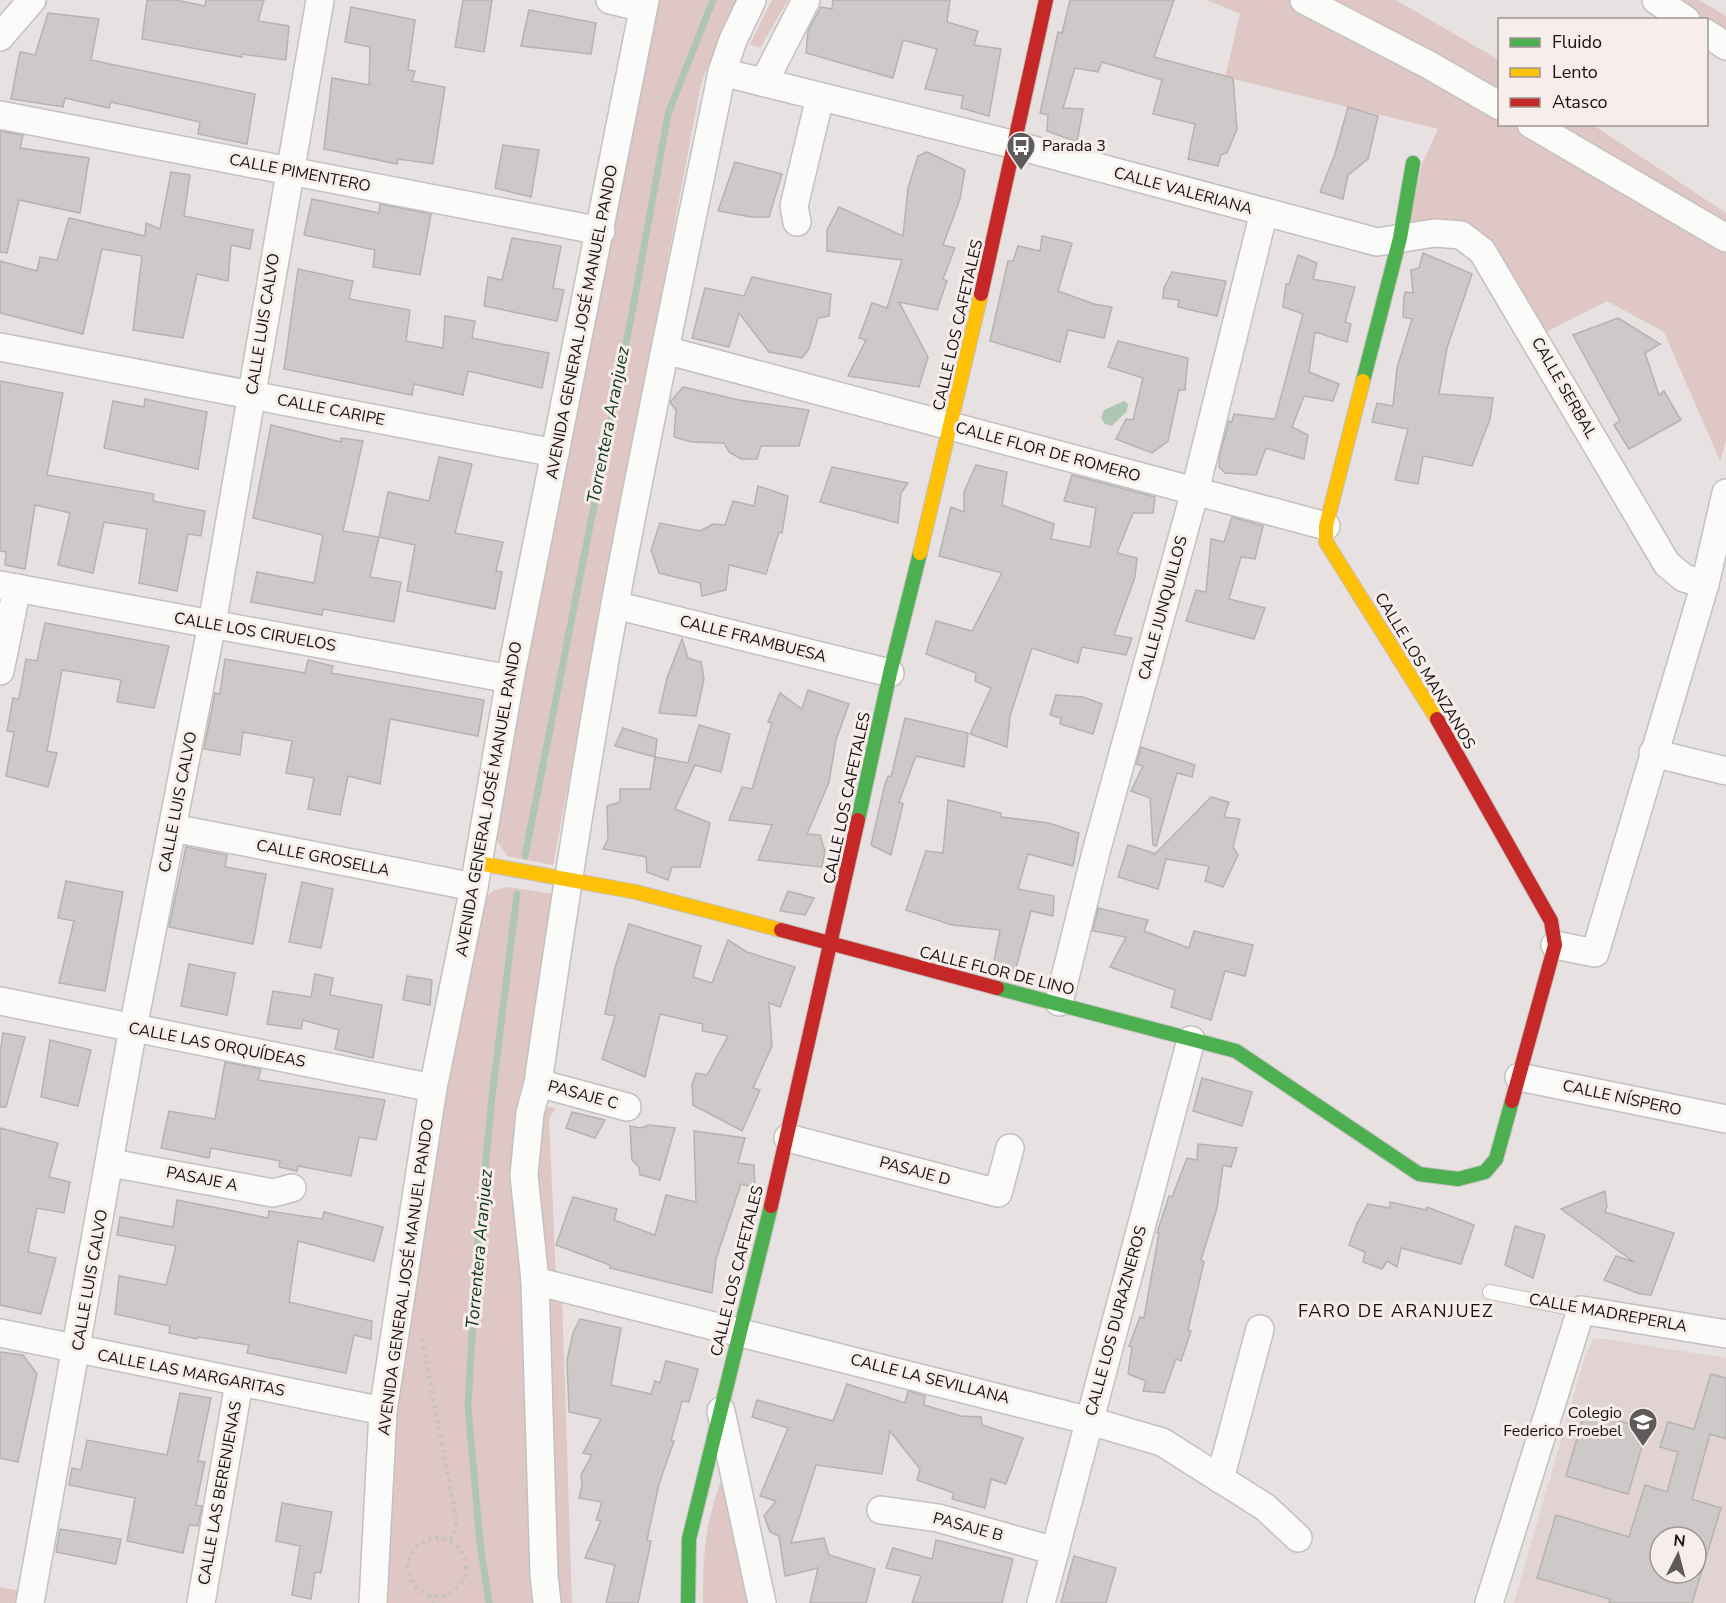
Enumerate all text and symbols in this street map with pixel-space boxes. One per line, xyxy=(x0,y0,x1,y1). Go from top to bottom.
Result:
legend xyxy=(1498,18,1708,126)
text: Fluido xyxy=(1552,30,1602,54)
text: Lento xyxy=(1552,60,1598,84)
text: Atasco xyxy=(1552,90,1608,114)
bus stop icon: Parada 3 xyxy=(1005,130,1037,172)
place label: Parada 3 xyxy=(1042,135,1106,157)
street label: CALLE PIMENTERO xyxy=(227,148,373,198)
street label: CALLE VALERIANA xyxy=(1111,162,1255,220)
street label: AVENIDA GENERAL JOSÉ MANUEL PANDO xyxy=(541,163,623,481)
street label: CALLE LOS CAFETALES xyxy=(928,237,988,413)
street label: CALLE LUIS CALVO xyxy=(241,252,285,396)
street label: CALLE SERBAL xyxy=(1526,333,1602,443)
water label: Torrentera Aranjuez xyxy=(581,344,635,506)
street label: CALLE CARIPE xyxy=(275,389,387,431)
street label: CALLE FLOR DE ROMERO xyxy=(953,417,1143,487)
street label: CALLE JUNQUILLOS xyxy=(1133,533,1193,683)
street label: CALLE LOS MANZANOS xyxy=(1369,588,1481,754)
street label: CALLE LOS CIRUELOS xyxy=(172,607,338,657)
street label: CALLE FRAMBUESA xyxy=(677,610,829,668)
street label: AVENIDA GENERAL JOSÉ MANUEL PANDO xyxy=(450,640,528,958)
street label: CALLE LOS CAFETALES xyxy=(818,710,876,886)
street label: CALLE LUIS CALVO xyxy=(154,730,202,874)
street label: CALLE GROSELLA xyxy=(254,834,392,882)
street label: CALLE FLOR DE LINO xyxy=(917,941,1077,1001)
street label: CALLE LAS ORQUÍDEAS xyxy=(126,1017,308,1073)
street label: PASAJE C xyxy=(546,1075,621,1115)
street label: CALLE NÍSPERO xyxy=(1560,1075,1684,1121)
street label: AVENIDA GENERAL JOSÉ MANUEL PANDO xyxy=(373,1117,439,1437)
street label: PASAJE D xyxy=(877,1151,953,1191)
street label: PASAJE A xyxy=(164,1161,240,1197)
water label: Torrentera Aranjuez xyxy=(460,1168,498,1330)
street label: CALLE LOS CAFETALES xyxy=(705,1183,769,1359)
street label: CALLE LUIS CALVO xyxy=(67,1208,113,1352)
street label: CALLE LOS DURAZNEROS xyxy=(1080,1223,1152,1419)
street label: CALLE MADREPERLA xyxy=(1527,1288,1689,1338)
district label: FARO DE ARANJUEZ xyxy=(1298,1299,1494,1323)
street label: CALLE LAS MARGARITAS xyxy=(95,1344,287,1402)
street label: CALLE LA SEVILLANA xyxy=(848,1349,1012,1410)
street label: CALLE LAS BERENJENAS xyxy=(193,1399,247,1587)
place label: Colegio Federico Froebel xyxy=(1503,1402,1622,1442)
school or university icon: Colegio Federico Froebel xyxy=(1627,1406,1659,1448)
street label: PASAJE B xyxy=(930,1507,1006,1547)
north arrow xyxy=(1648,1525,1708,1585)
text: N xyxy=(1672,1530,1687,1553)

